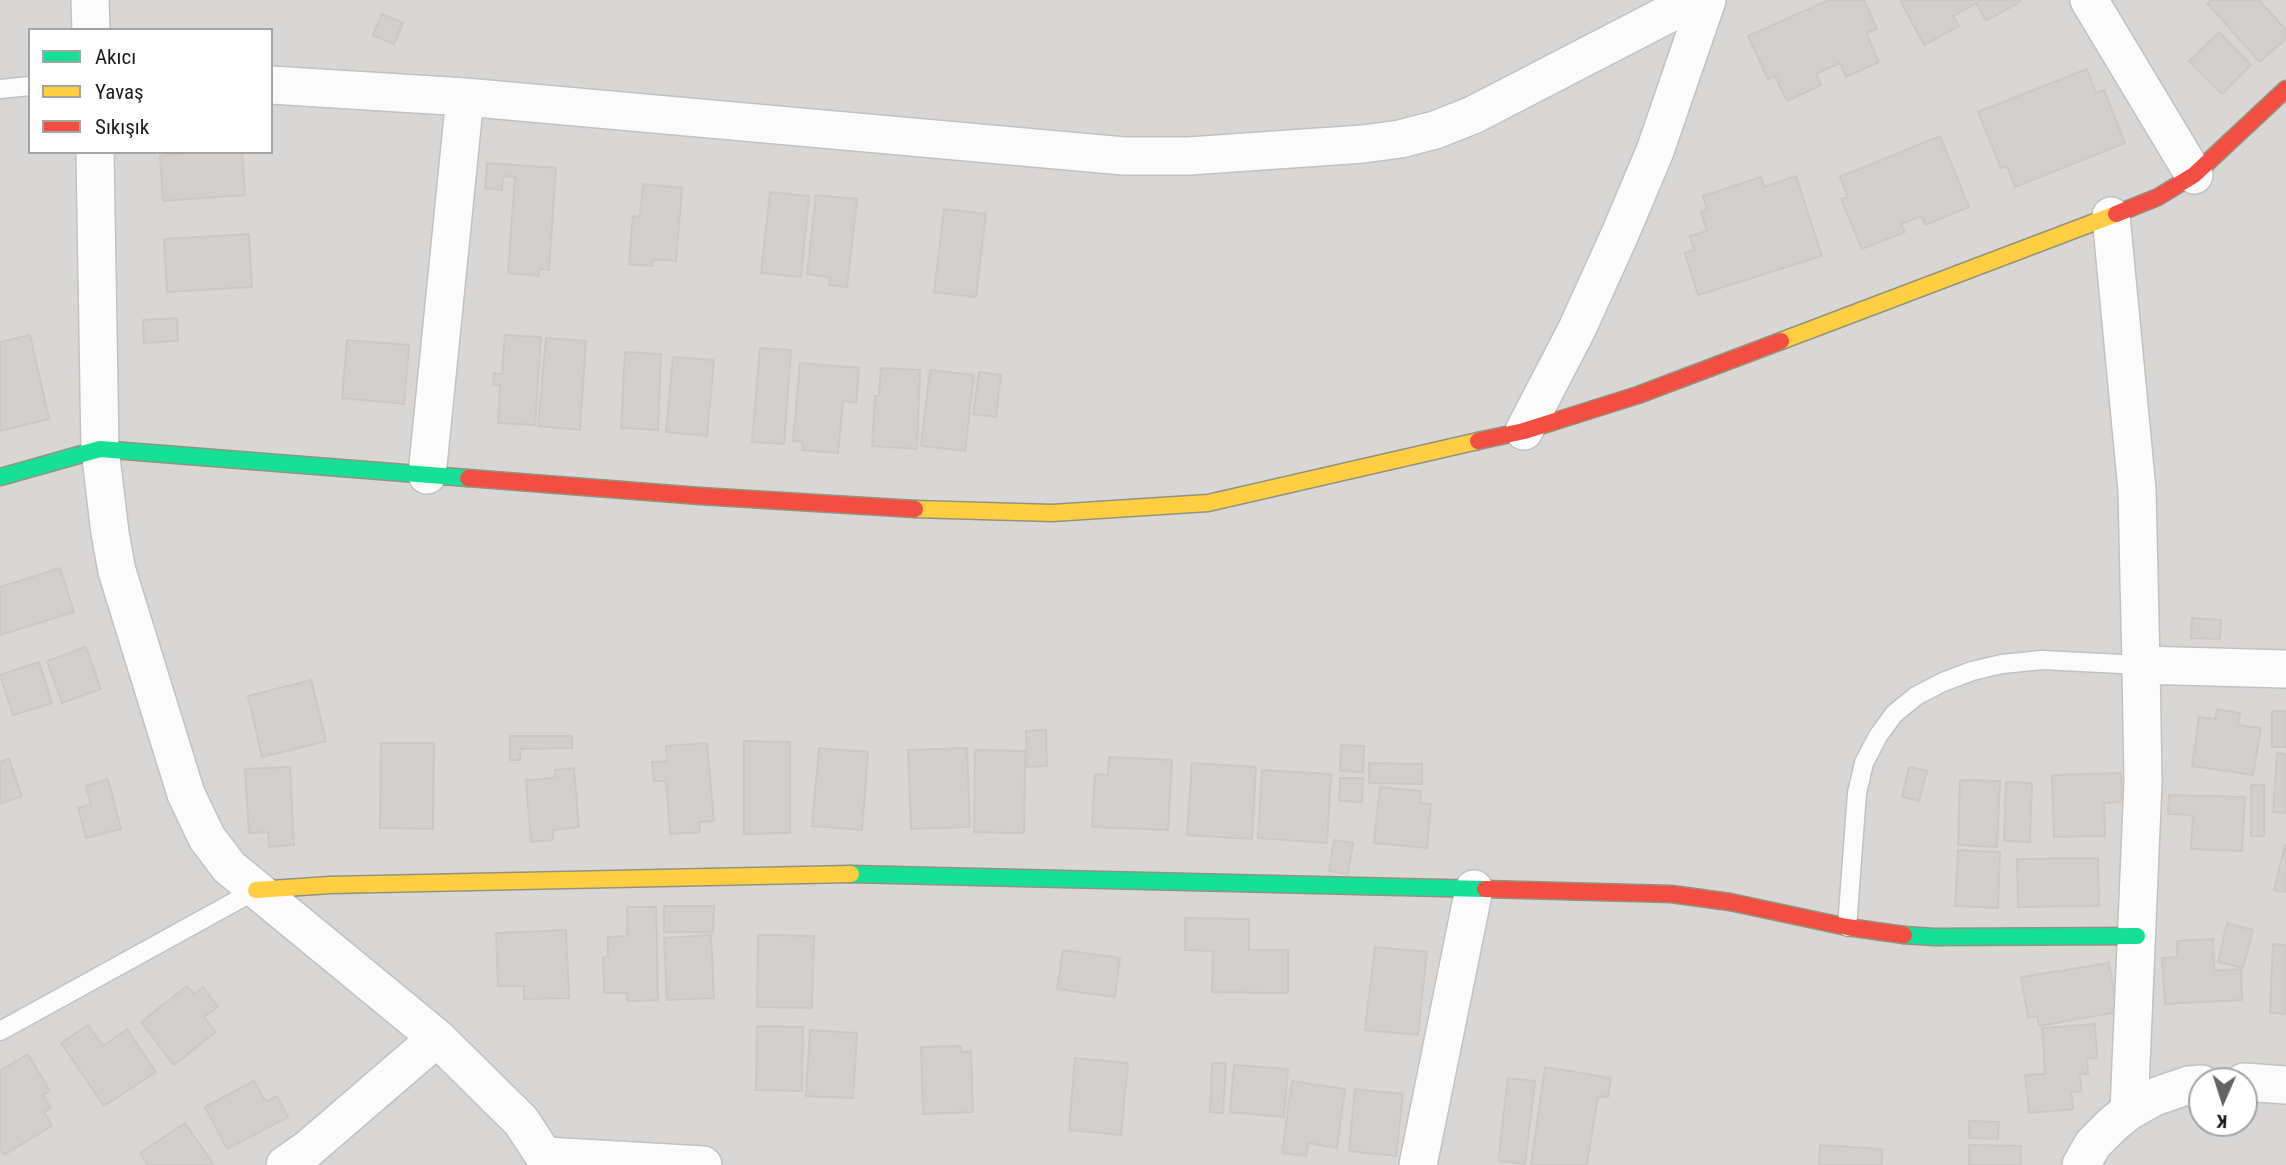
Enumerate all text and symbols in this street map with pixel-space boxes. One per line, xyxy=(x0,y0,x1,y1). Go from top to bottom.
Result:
legend xyxy=(28,28,273,154)
text: Akıcı xyxy=(95,45,136,69)
text: Yavaş xyxy=(95,80,144,104)
text: Sıkışık xyxy=(95,115,149,139)
north arrow xyxy=(2188,1067,2258,1137)
text: K xyxy=(2216,1110,2228,1133)

